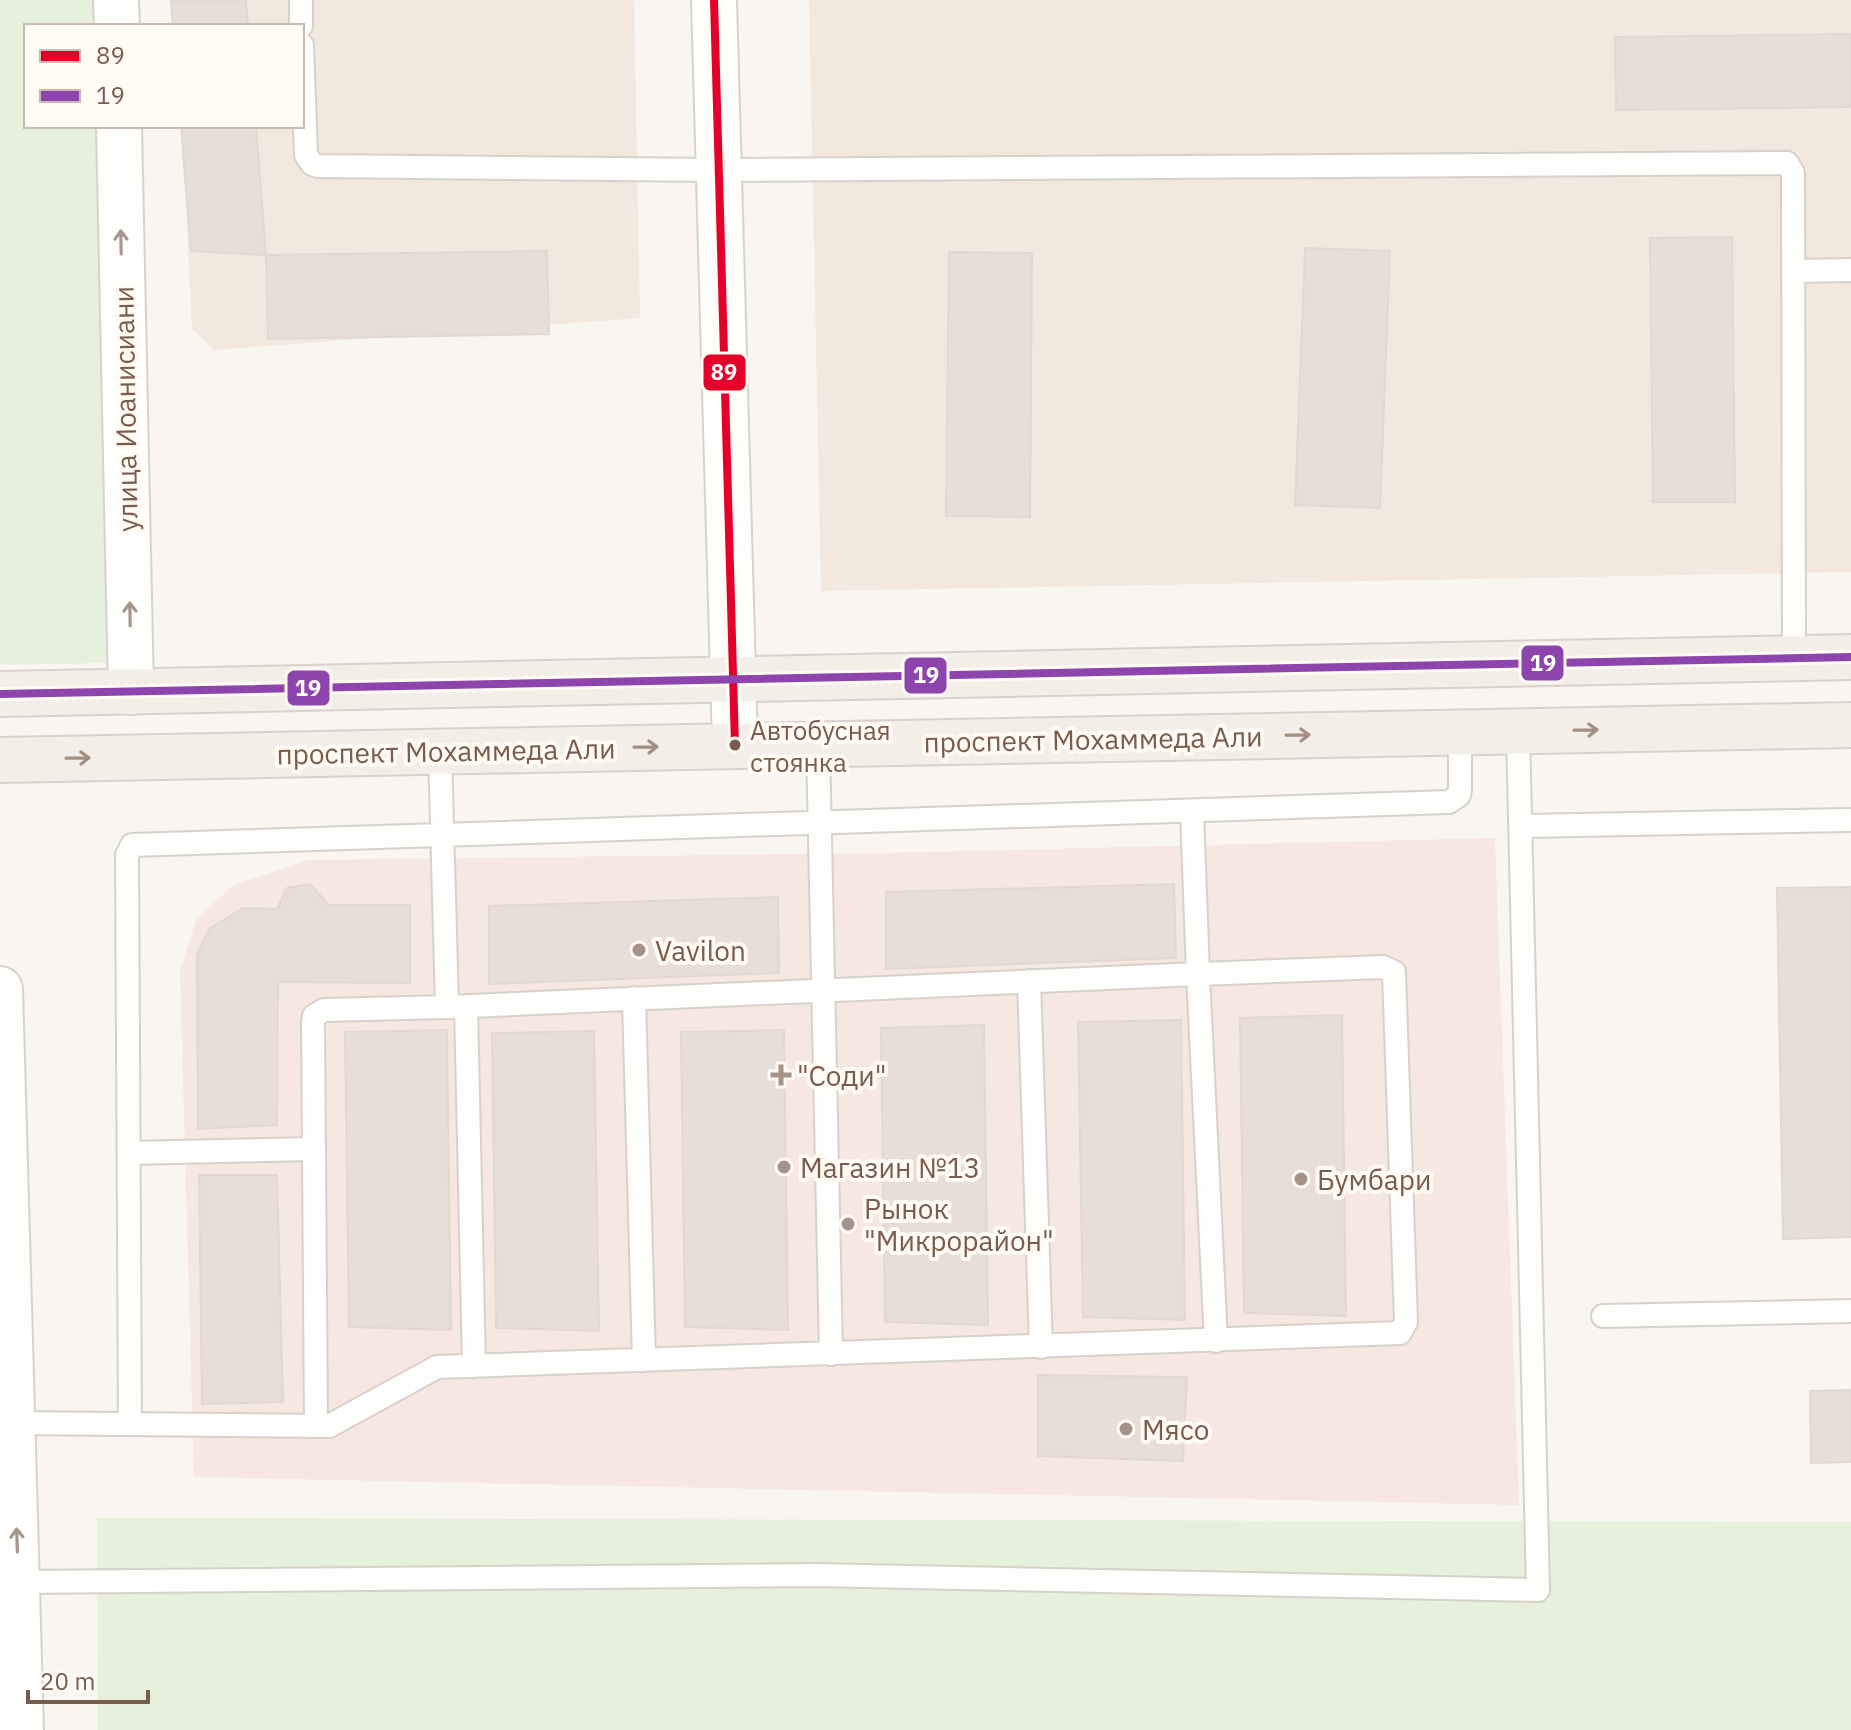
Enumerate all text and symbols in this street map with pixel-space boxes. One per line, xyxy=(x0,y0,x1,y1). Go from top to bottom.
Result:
legend xyxy=(24,24,304,128)
text: 89 xyxy=(96,39,125,71)
text: 19 xyxy=(96,79,125,111)
one-way arrow xyxy=(114,229,129,256)
street label: улица Иоанисиани xyxy=(104,286,146,532)
line badge: 89 xyxy=(702,353,747,392)
text: 89 xyxy=(711,357,737,386)
one-way arrow xyxy=(122,601,137,628)
line badge: 19 xyxy=(1520,644,1565,682)
text: 19 xyxy=(1530,648,1556,677)
line badge: 19 xyxy=(903,656,948,695)
text: 19 xyxy=(913,660,939,689)
line badge: 19 xyxy=(286,669,331,707)
text: 19 xyxy=(295,673,321,702)
place label: Автобусная стоянка xyxy=(750,713,891,779)
street label: проспект Мохаммеда Али xyxy=(923,718,1263,760)
one-way arrow xyxy=(1572,722,1599,737)
one-way arrow xyxy=(1284,727,1311,742)
street label: проспект Мохаммеда Али xyxy=(276,730,616,772)
marker: Автобусная стоянка xyxy=(727,737,743,753)
one-way arrow xyxy=(632,739,659,755)
one-way arrow xyxy=(64,750,91,765)
place label: Vavilon xyxy=(655,932,746,969)
marker: Vavilon xyxy=(630,941,648,959)
place label: "Соди" xyxy=(797,1057,886,1094)
marker: "Соди" xyxy=(772,1066,790,1084)
place label: Магазин №13 xyxy=(800,1149,980,1186)
marker: Магазин №13 xyxy=(775,1158,793,1176)
place label: Бумбари xyxy=(1317,1161,1431,1198)
marker: Бумбари xyxy=(1292,1170,1310,1188)
place label: Рынок "Микрорайон" xyxy=(864,1190,1054,1259)
marker: Рынок "Микрорайон" xyxy=(839,1215,857,1233)
place label: Мясо xyxy=(1142,1411,1209,1448)
marker: Мясо xyxy=(1117,1420,1135,1438)
one-way arrow xyxy=(9,1527,24,1554)
scale bar xyxy=(28,1654,148,1704)
text: 20 m xyxy=(40,1665,95,1697)

